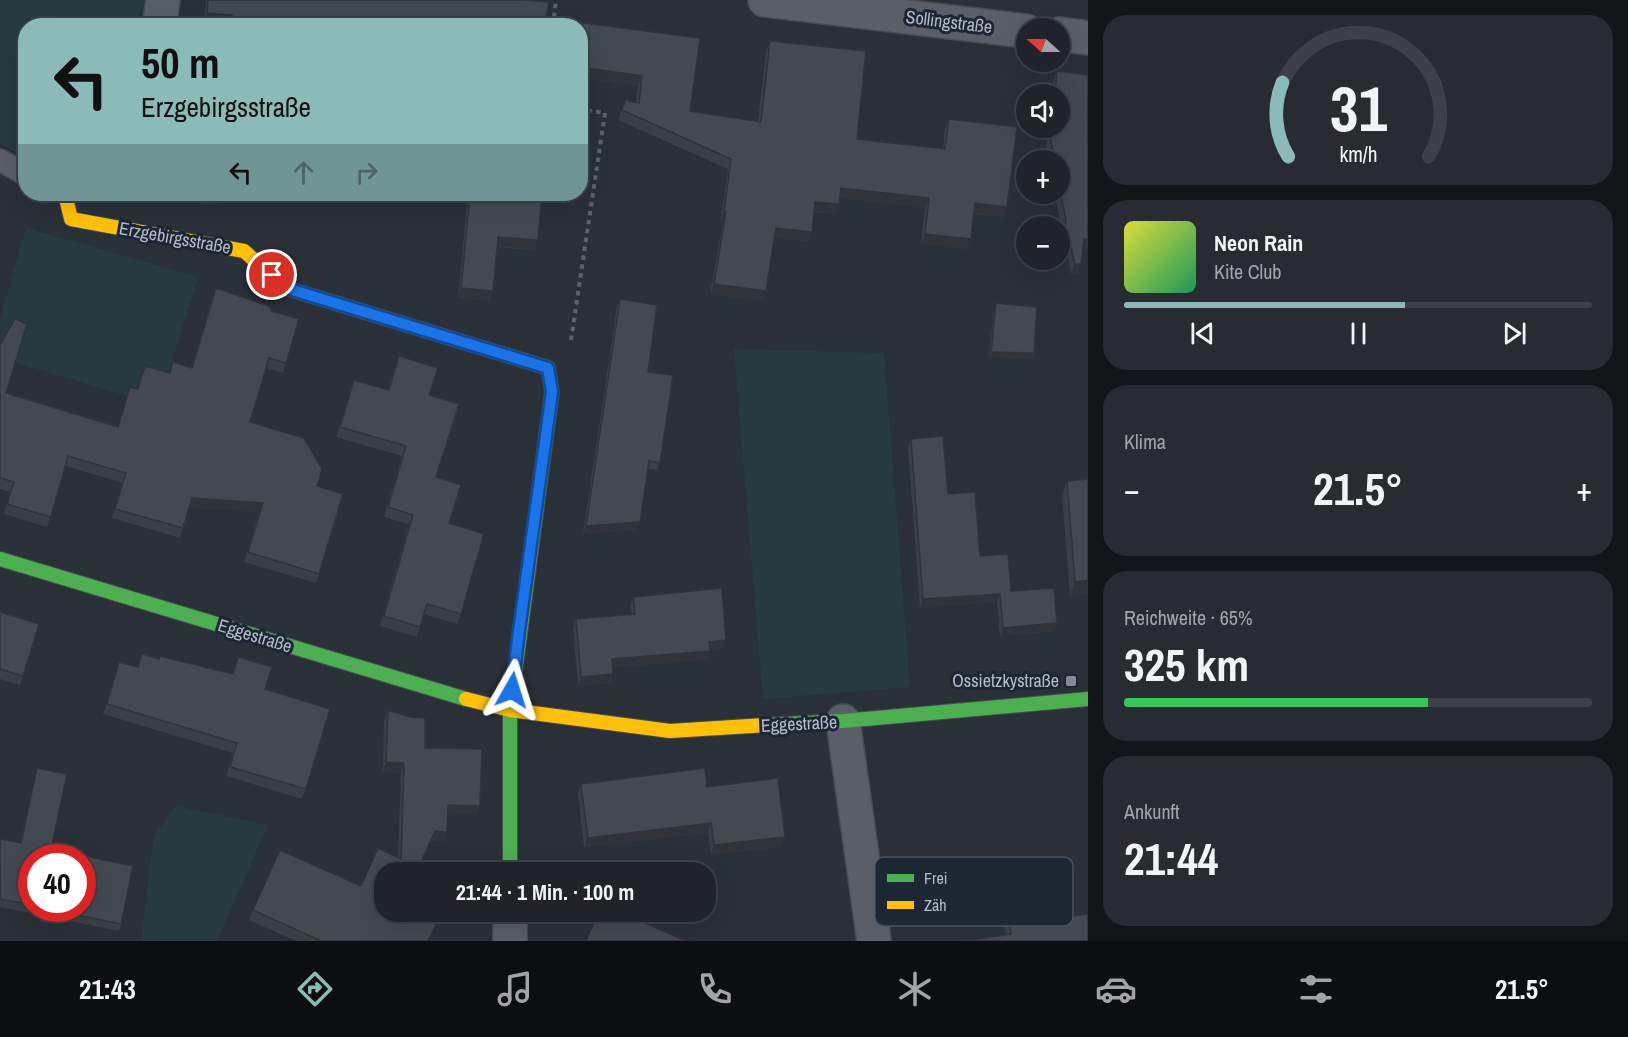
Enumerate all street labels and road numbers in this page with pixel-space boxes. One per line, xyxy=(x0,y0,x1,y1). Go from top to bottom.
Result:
street label: Sollingstraße xyxy=(904,4,994,39)
street label: Erzgebirgsstraße xyxy=(117,215,233,260)
street label: Eggestraße xyxy=(215,612,295,659)
street label: Eggestraße xyxy=(760,709,838,738)

